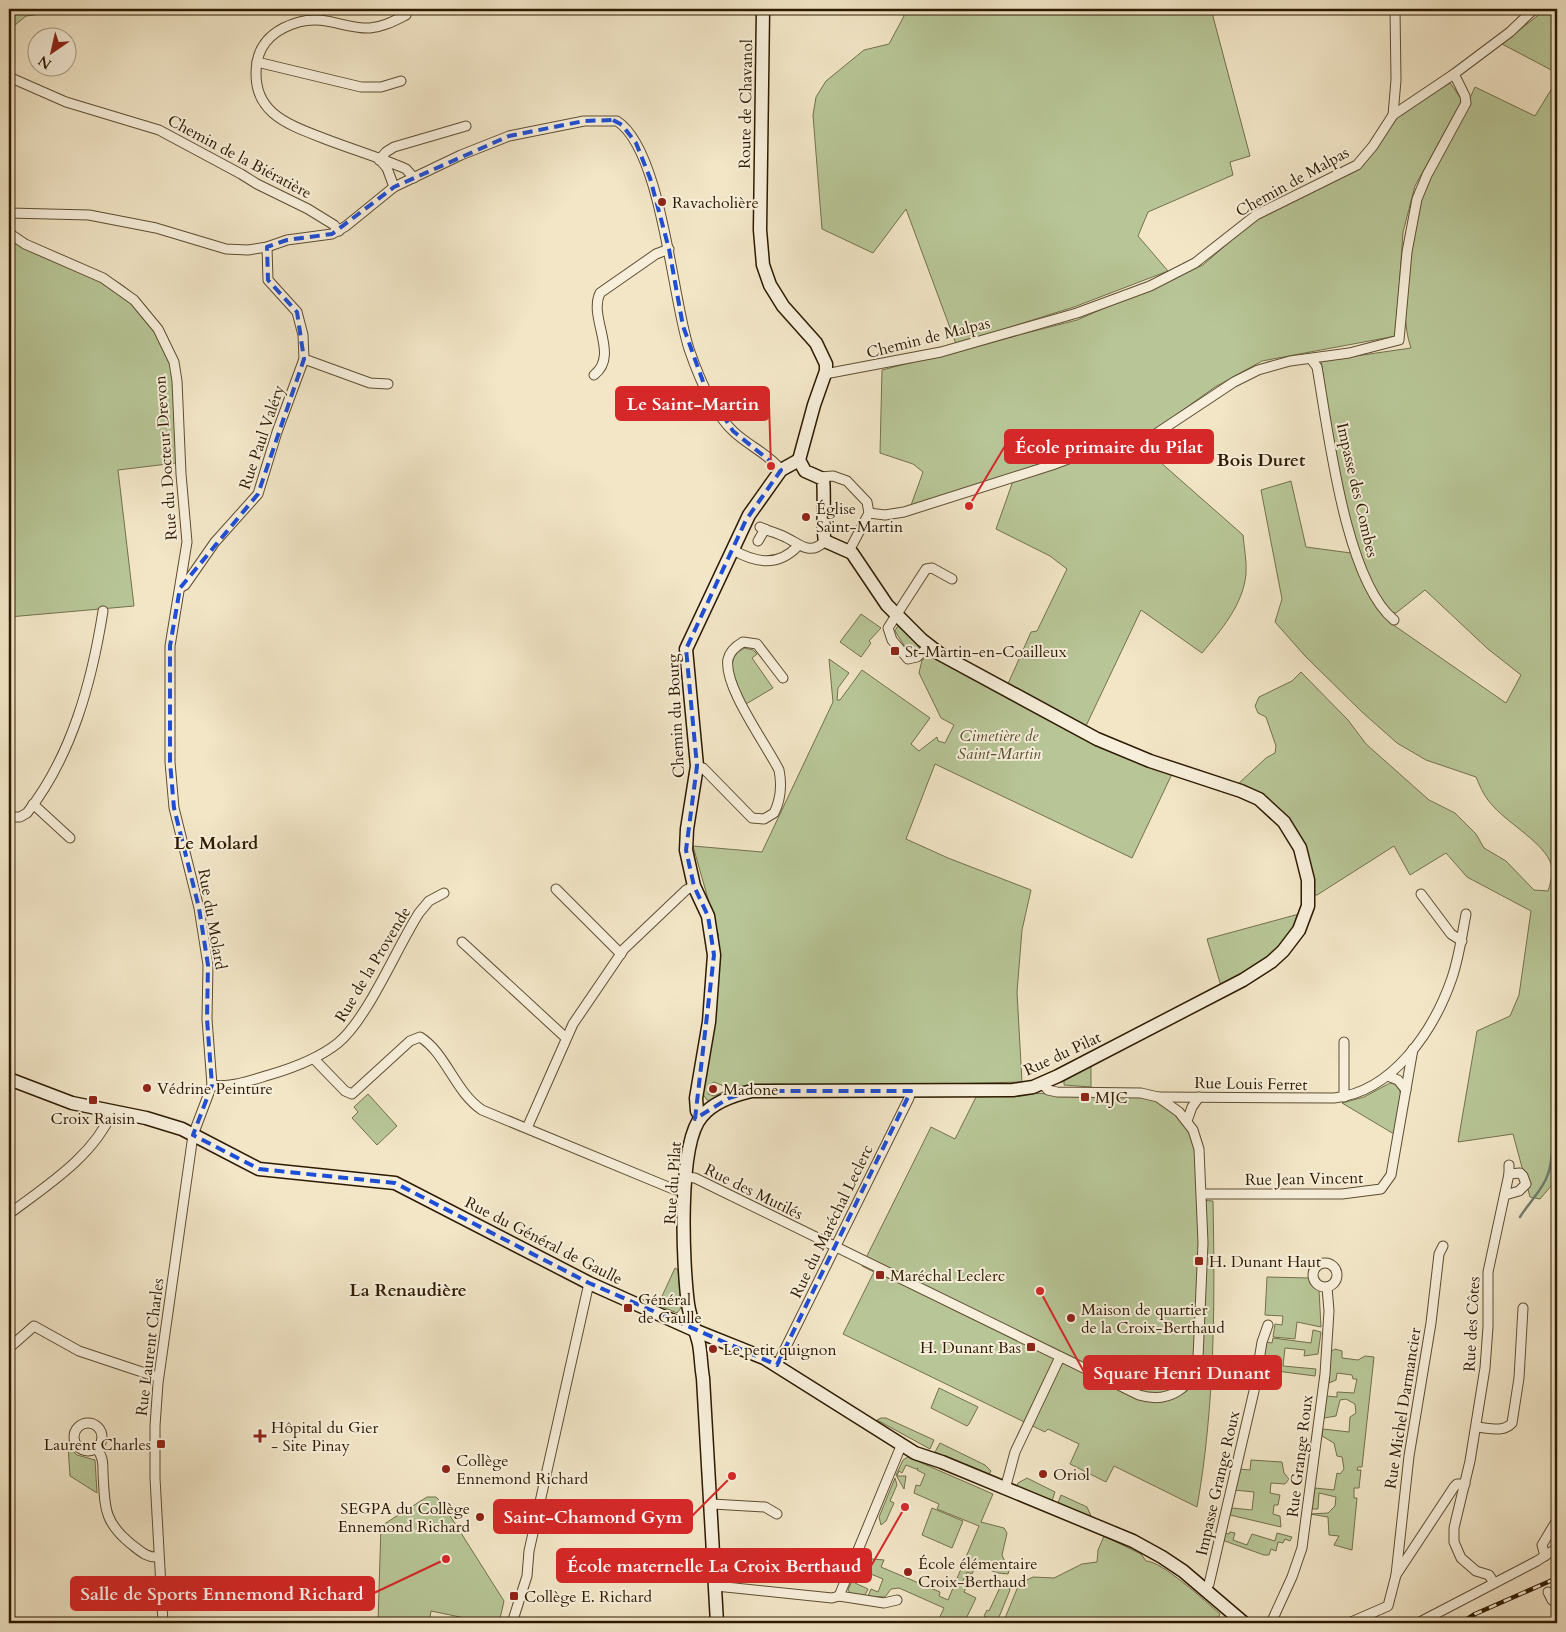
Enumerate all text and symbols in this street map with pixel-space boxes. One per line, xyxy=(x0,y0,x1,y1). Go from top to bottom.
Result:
north arrow xyxy=(28,28,78,78)
street label: Route de Chavanol xyxy=(734,39,758,169)
text: N xyxy=(35,51,55,74)
street label: Chemin de la Biératière xyxy=(164,110,315,204)
street label: Chemin de Malpas xyxy=(1232,142,1353,222)
place label: Ravacholière xyxy=(672,192,759,214)
marker: Ravacholière xyxy=(656,196,668,208)
street label: Chemin de Malpas xyxy=(864,312,992,364)
street label: Rue du Docteur Drevon xyxy=(149,375,183,541)
street label: Rue Paul Valéry xyxy=(234,382,290,493)
callout: Le Saint-Martin xyxy=(616,387,769,420)
text: Le Saint-Martin xyxy=(627,392,760,417)
street label: Impasse des Combes xyxy=(1331,421,1383,560)
callout: École primaire du Pilat xyxy=(1005,430,1213,463)
text: École primaire du Pilat xyxy=(1015,435,1204,460)
district label: Bois Duret xyxy=(1217,448,1306,473)
place label: Église Saint-Martin xyxy=(816,498,903,538)
marker: Église Saint-Martin xyxy=(800,511,812,523)
place label: St-Martin-en-Coailleux xyxy=(905,641,1067,663)
marker: St-Martin-en-Coailleux xyxy=(889,645,901,657)
street label: Chemin du Bourg xyxy=(662,653,690,779)
park label: Cimetière de Saint-Martin xyxy=(957,725,1041,765)
district label: Le Molard xyxy=(174,831,259,856)
street label: Rue du Molard xyxy=(192,867,232,972)
street label: Rue de la Provende xyxy=(330,903,416,1026)
street label: Rue du Pilat xyxy=(1020,1026,1105,1081)
street label: Rue Louis Ferret xyxy=(1194,1072,1308,1096)
place label: Védrine Peinture xyxy=(157,1078,273,1100)
place label: Madone xyxy=(723,1079,779,1101)
marker: Védrine Peinture xyxy=(141,1082,153,1094)
marker: Madone xyxy=(707,1083,719,1095)
place label: MJC xyxy=(1095,1087,1128,1109)
marker: MJC xyxy=(1079,1091,1091,1103)
marker: Croix Raisin xyxy=(87,1094,99,1106)
place label: Croix Raisin xyxy=(51,1108,135,1130)
street label: Rue du Pilat xyxy=(659,1141,687,1225)
street label: Rue du Maréchal Leclerc xyxy=(785,1141,879,1302)
street label: Rue des Mutilés xyxy=(701,1159,806,1225)
street label: Rue Jean Vincent xyxy=(1245,1167,1363,1191)
street label: Rue du Général de Gaulle xyxy=(461,1192,626,1290)
place label: H. Dunant Haut xyxy=(1209,1251,1321,1273)
marker: H. Dunant Haut xyxy=(1193,1255,1205,1267)
place label: Maréchal Leclerc xyxy=(890,1265,1005,1287)
marker: Maréchal Leclerc xyxy=(874,1269,886,1281)
street label: Rue des Côtes xyxy=(1459,1276,1485,1372)
street label: Rue Laurent Charles xyxy=(131,1277,169,1417)
district label: La Renaudière xyxy=(349,1278,467,1303)
place label: Général de Gaulle xyxy=(638,1289,702,1329)
place label: Maison de quartier de la Croix-Berthaud xyxy=(1081,1299,1225,1339)
marker: Général de Gaulle xyxy=(622,1302,634,1314)
marker: Maison de quartier de la Croix-Berthaud xyxy=(1065,1312,1077,1324)
street label: Rue Michel Darmancier xyxy=(1379,1326,1427,1490)
place label: H. Dunant Bas xyxy=(920,1337,1021,1359)
place label: Le petit quignon xyxy=(723,1339,837,1361)
marker: H. Dunant Bas xyxy=(1025,1341,1037,1353)
marker: Le petit quignon xyxy=(707,1343,719,1355)
callout: Square Henri Dunant xyxy=(1084,1356,1281,1389)
text: Square Henri Dunant xyxy=(1094,1361,1271,1386)
street label: Rue Grange Roux xyxy=(1282,1394,1318,1518)
street label: Impasse Grange Roux xyxy=(1191,1409,1245,1558)
place label: Hôpital du Gier - Site Pinay xyxy=(271,1417,378,1457)
marker: Hôpital du Gier - Site Pinay xyxy=(253,1429,267,1443)
place label: Laurent Charles xyxy=(44,1434,151,1456)
marker: Laurent Charles xyxy=(155,1438,167,1450)
place label: Collège Ennemond Richard xyxy=(456,1450,589,1490)
marker: Collège Ennemond Richard xyxy=(440,1463,452,1475)
place label: Oriol xyxy=(1053,1464,1090,1486)
marker: Oriol xyxy=(1037,1468,1049,1480)
place label: SEGPA du Collège Ennemond Richard xyxy=(338,1498,470,1538)
callout: Saint-Chamond Gym xyxy=(494,1500,692,1533)
text: Saint-Chamond Gym xyxy=(504,1505,683,1530)
marker: SEGPA du Collège Ennemond Richard xyxy=(474,1511,486,1523)
callout: École maternelle La Croix Berthaud xyxy=(557,1549,871,1582)
place label: École élémentaire Croix-Berthaud xyxy=(918,1553,1038,1593)
text: École maternelle La Croix Berthaud xyxy=(567,1554,862,1579)
marker: École élémentaire Croix-Berthaud xyxy=(902,1566,914,1578)
callout: Salle de Sports Ennemond Richard xyxy=(71,1577,374,1610)
text: Salle de Sports Ennemond Richard xyxy=(80,1582,364,1607)
place label: Collège E. Richard xyxy=(524,1586,652,1608)
marker: Collège E. Richard xyxy=(508,1590,520,1602)

